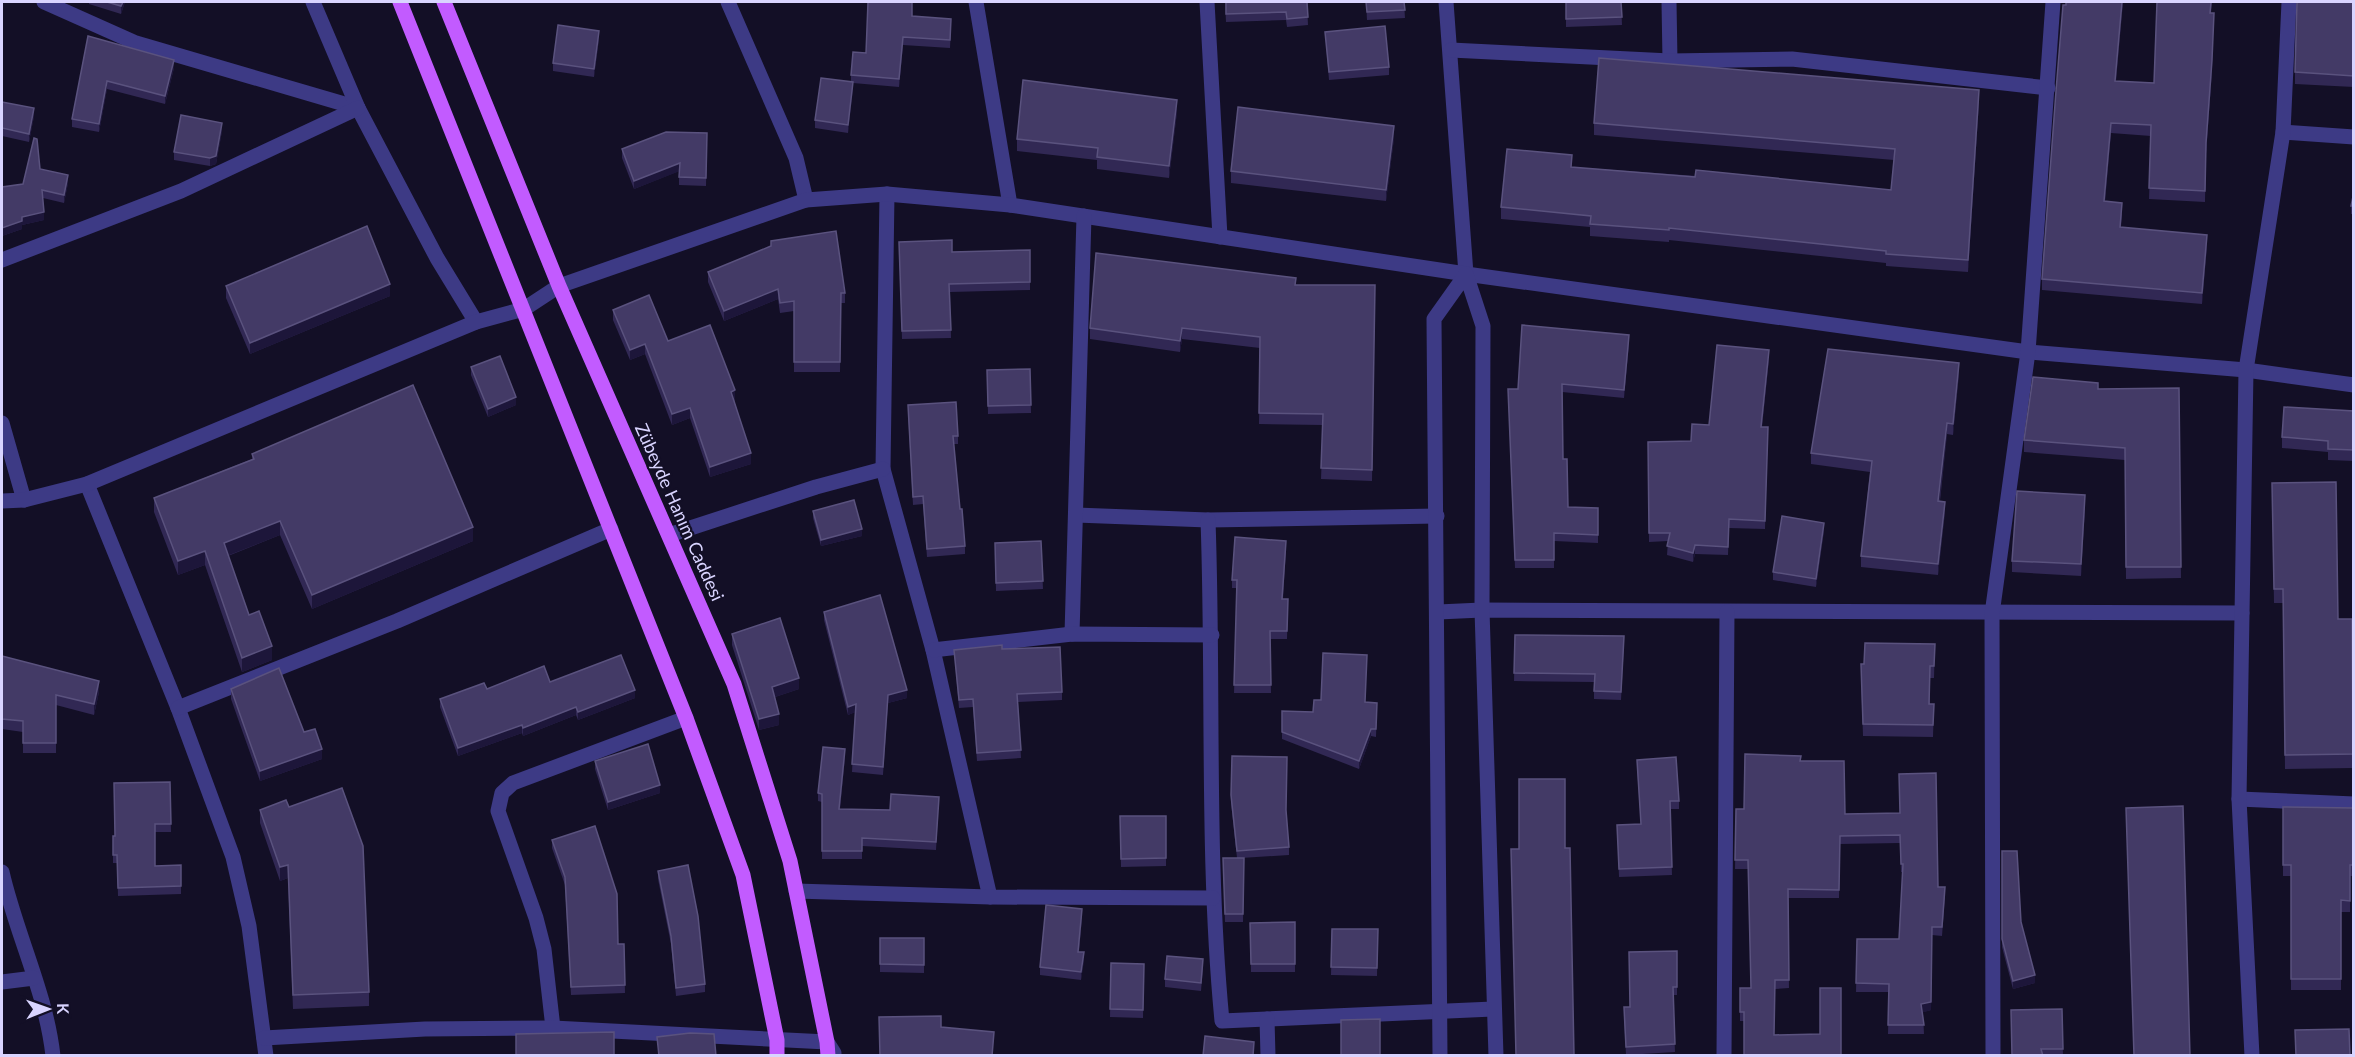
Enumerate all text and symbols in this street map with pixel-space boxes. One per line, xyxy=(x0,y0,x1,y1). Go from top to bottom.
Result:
street label: Zübeyde Hanım Caddesi xyxy=(631,420,729,604)
north arrow xyxy=(18,979,78,1039)
text: K xyxy=(54,1003,73,1015)

